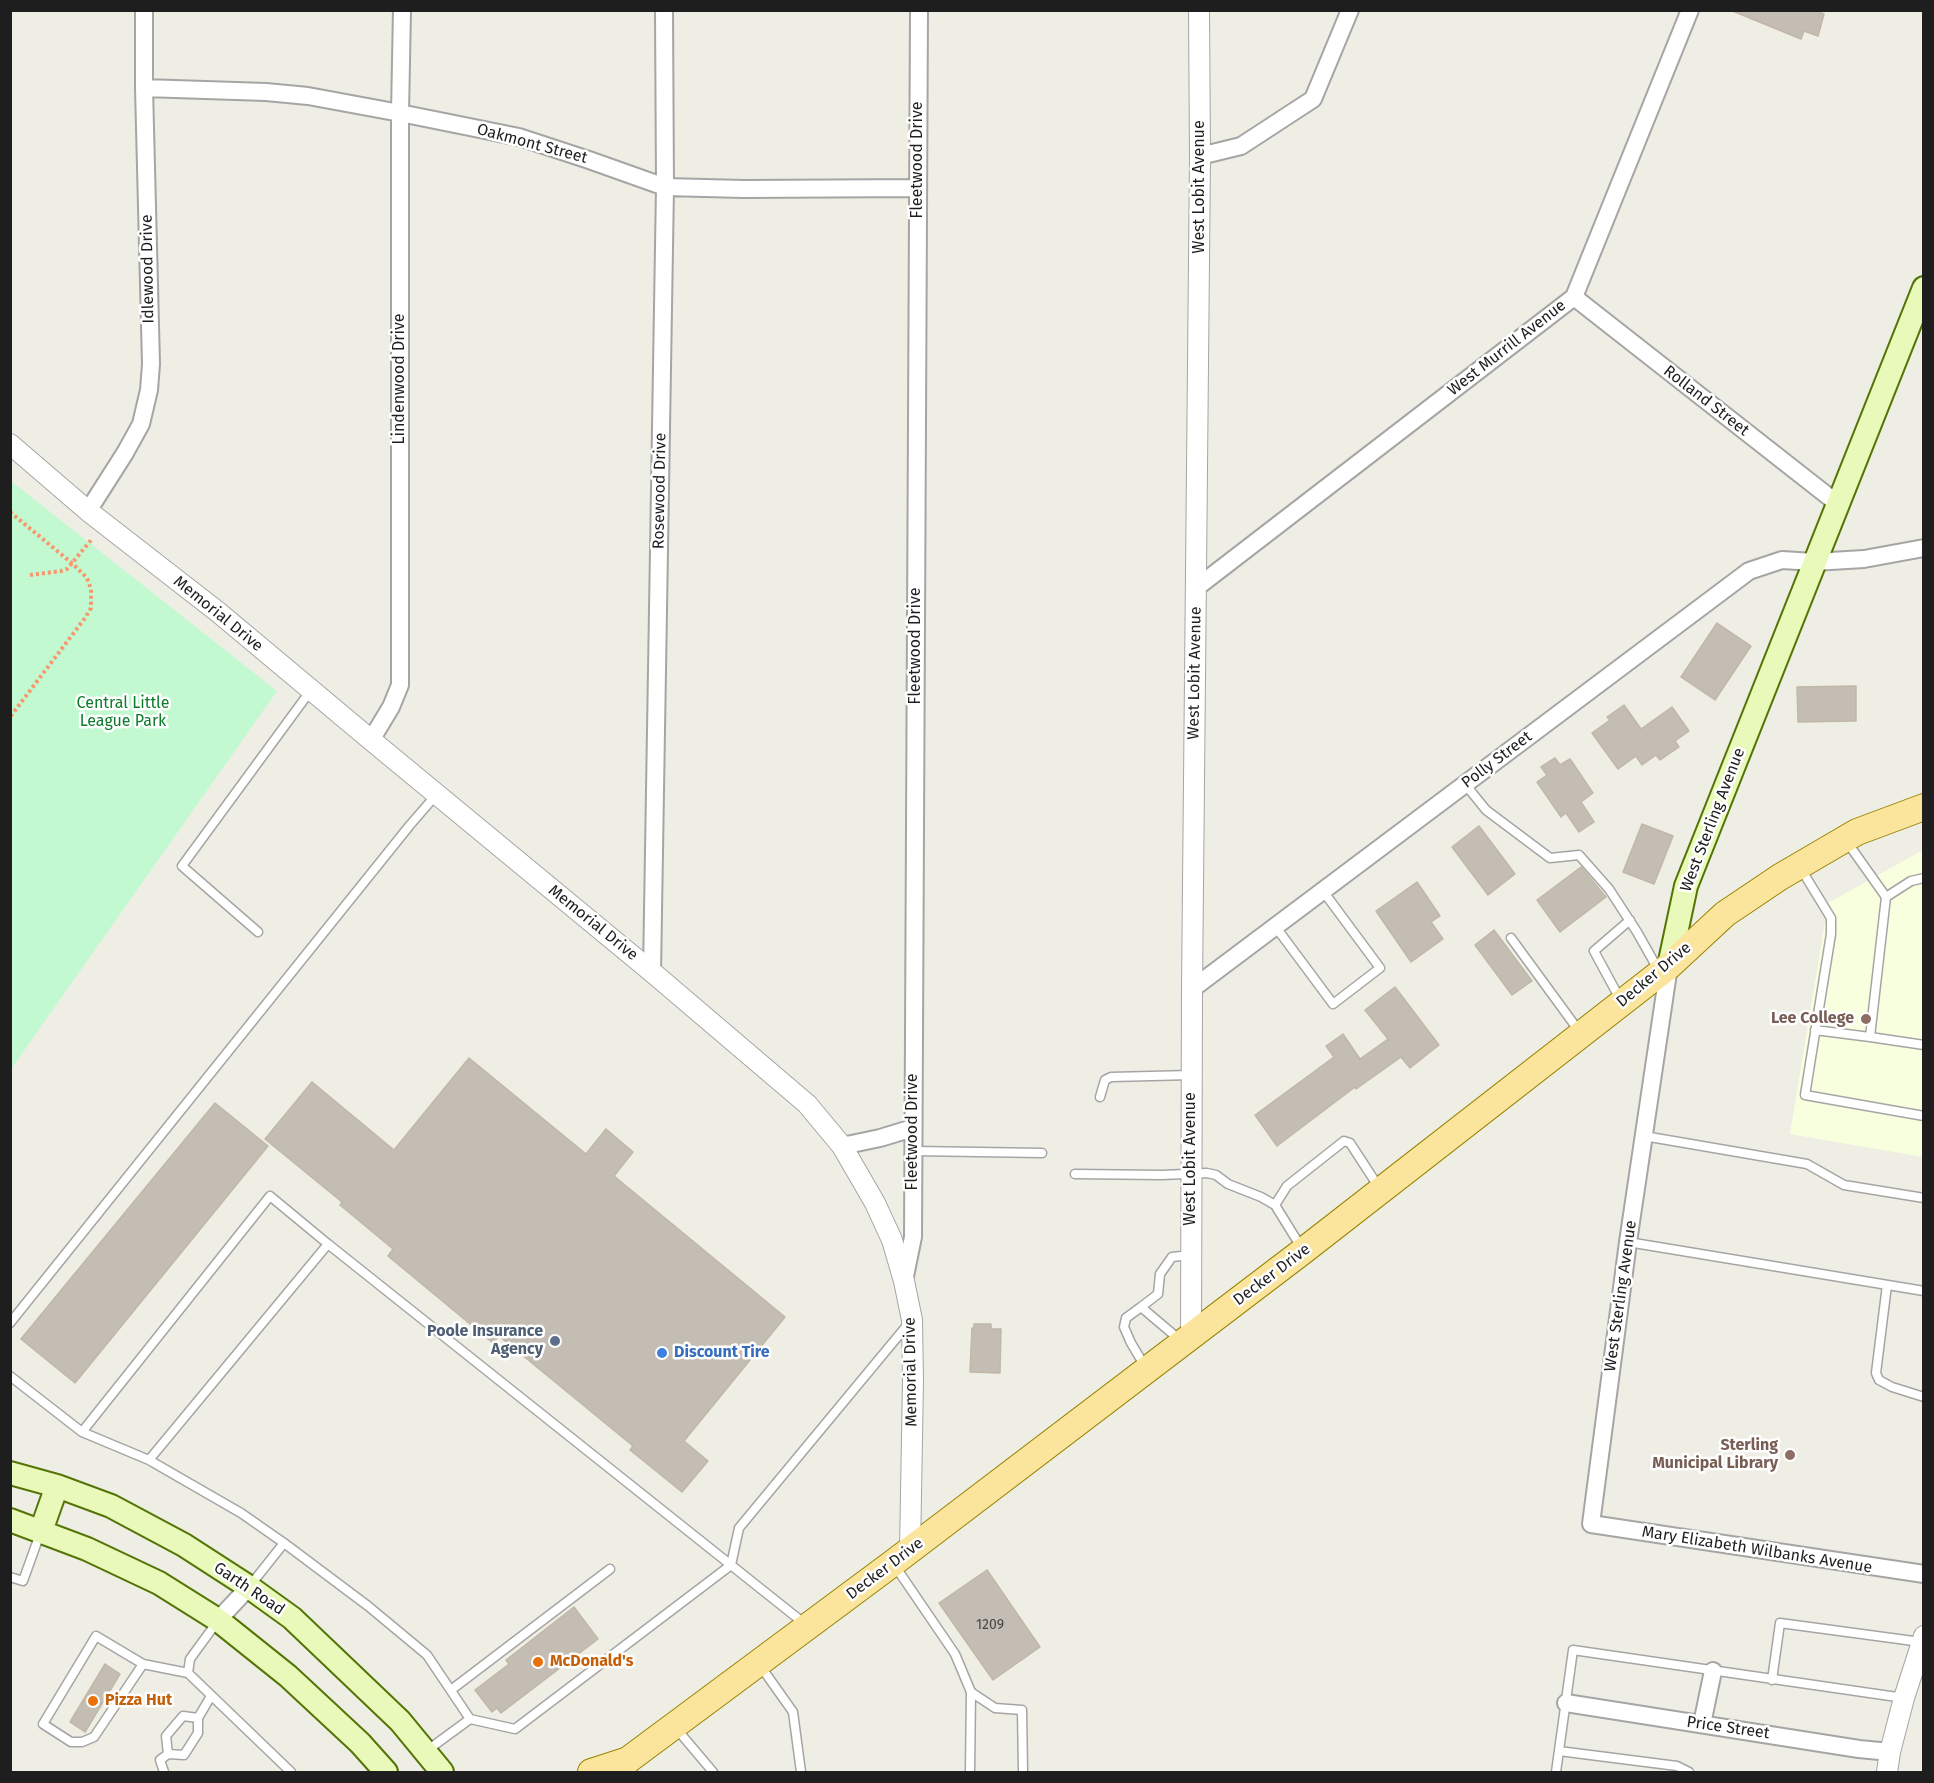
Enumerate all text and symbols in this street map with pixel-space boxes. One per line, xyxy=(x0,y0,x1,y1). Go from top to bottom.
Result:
street label: Fleetwood Drive xyxy=(908,101,928,219)
street label: Oakmont Street xyxy=(475,120,589,168)
street label: West Lobit Avenue xyxy=(1190,120,1210,254)
street label: Idlewood Drive xyxy=(137,214,159,324)
street label: West Murrill Avenue xyxy=(1444,296,1570,400)
street label: Lindenwood Drive xyxy=(390,313,410,445)
street label: Rolland Street xyxy=(1659,362,1753,440)
street label: Rosewood Drive xyxy=(649,433,671,549)
street label: Memorial Drive xyxy=(169,572,267,656)
street label: Fleetwood Drive xyxy=(906,587,926,705)
street label: West Lobit Avenue xyxy=(1184,606,1206,740)
park label: Central Little League Park xyxy=(77,694,169,732)
street label: Polly Street xyxy=(1458,727,1536,793)
street label: West Sterling Avenue xyxy=(1677,745,1749,895)
street label: Memorial Drive xyxy=(544,881,642,965)
street label: Decker Drive xyxy=(1613,938,1695,1012)
place label: Lee College xyxy=(1771,1009,1854,1029)
marker: Lee College xyxy=(1859,1012,1873,1026)
street label: Fleetwood Drive xyxy=(903,1073,923,1191)
street label: West Lobit Avenue xyxy=(1181,1092,1201,1226)
street label: West Sterling Avenue xyxy=(1601,1219,1641,1373)
street label: Decker Drive xyxy=(1230,1240,1314,1310)
street label: Memorial Drive xyxy=(900,1317,922,1427)
place label: Poole Insurance Agency xyxy=(427,1322,543,1360)
marker: Poole Insurance Agency xyxy=(548,1334,562,1348)
place label: Discount Tire xyxy=(674,1343,770,1363)
marker: Discount Tire xyxy=(655,1346,669,1360)
place label: Sterling Municipal Library xyxy=(1652,1436,1778,1474)
marker: Sterling Municipal Library xyxy=(1783,1448,1797,1462)
street label: Mary Elizabeth Wilbanks Avenue xyxy=(1640,1522,1874,1578)
street label: Decker Drive xyxy=(843,1534,927,1604)
street label: Garth Road xyxy=(210,1558,288,1620)
house number: 1209 xyxy=(976,1617,1004,1633)
place label: McDonald's xyxy=(550,1652,633,1672)
marker: McDonald's xyxy=(531,1655,545,1669)
place label: Pizza Hut xyxy=(105,1691,172,1711)
marker: Pizza Hut xyxy=(86,1694,100,1708)
street label: Price Street xyxy=(1685,1713,1771,1743)

